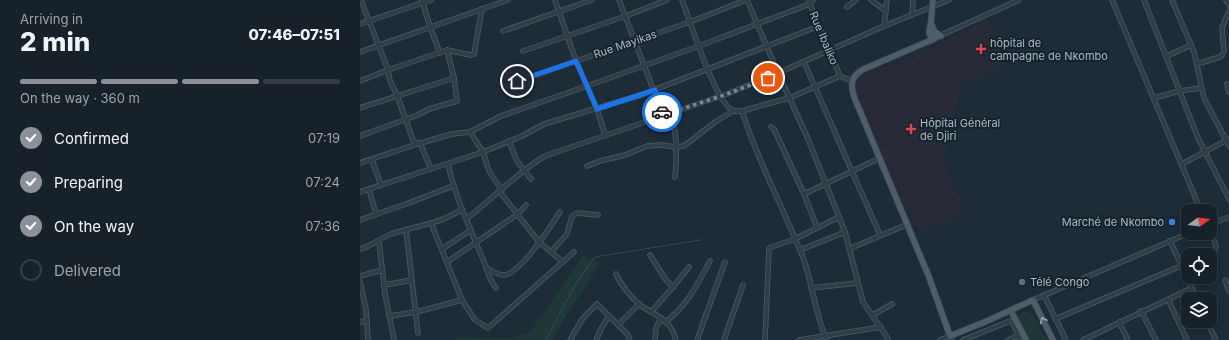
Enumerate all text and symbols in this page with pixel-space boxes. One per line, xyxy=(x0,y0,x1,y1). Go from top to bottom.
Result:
street label: Rue Ibaliko xyxy=(806,9,842,67)
text: Arriving in xyxy=(20,11,83,27)
text: 07:46–07:51 xyxy=(248,25,340,44)
text: 2 min xyxy=(20,26,90,57)
street label: Rue Mayikas xyxy=(592,27,659,61)
place label: hôpital de campagne de Nkombo xyxy=(990,36,1108,63)
marker: hôpital de campagne de Nkombo xyxy=(975,43,987,55)
pin xyxy=(751,61,785,95)
pin xyxy=(500,64,534,98)
icon: bag xyxy=(757,67,779,89)
icon: home xyxy=(506,70,528,92)
text: On the way · 360 m xyxy=(20,90,140,106)
courier xyxy=(642,92,682,132)
icon: car xyxy=(651,101,673,123)
place label: Hôpital Général de Djiri xyxy=(920,116,1000,143)
marker: Hôpital Général de Djiri xyxy=(905,123,917,135)
icon: check xyxy=(20,127,42,149)
text: Confirmed xyxy=(54,129,129,148)
text: 07:19 xyxy=(308,130,340,146)
icon: check xyxy=(20,171,42,193)
text: Preparing xyxy=(54,173,123,192)
text: 07:24 xyxy=(305,174,340,190)
north arrow xyxy=(1181,204,1217,240)
map controls xyxy=(1181,204,1217,328)
icon: check xyxy=(20,215,42,237)
place label: Marché de Nkombo xyxy=(1062,215,1164,229)
text: On the way xyxy=(54,217,134,236)
marker: Marché de Nkombo xyxy=(1167,217,1177,227)
text: 07:36 xyxy=(305,218,340,234)
button: locate xyxy=(1181,248,1217,284)
text: Delivered xyxy=(54,261,121,280)
place label: Télé Congo xyxy=(1030,275,1090,289)
marker: Télé Congo xyxy=(1017,277,1027,287)
button: layers xyxy=(1181,292,1217,328)
one-way arrow xyxy=(1040,317,1048,324)

